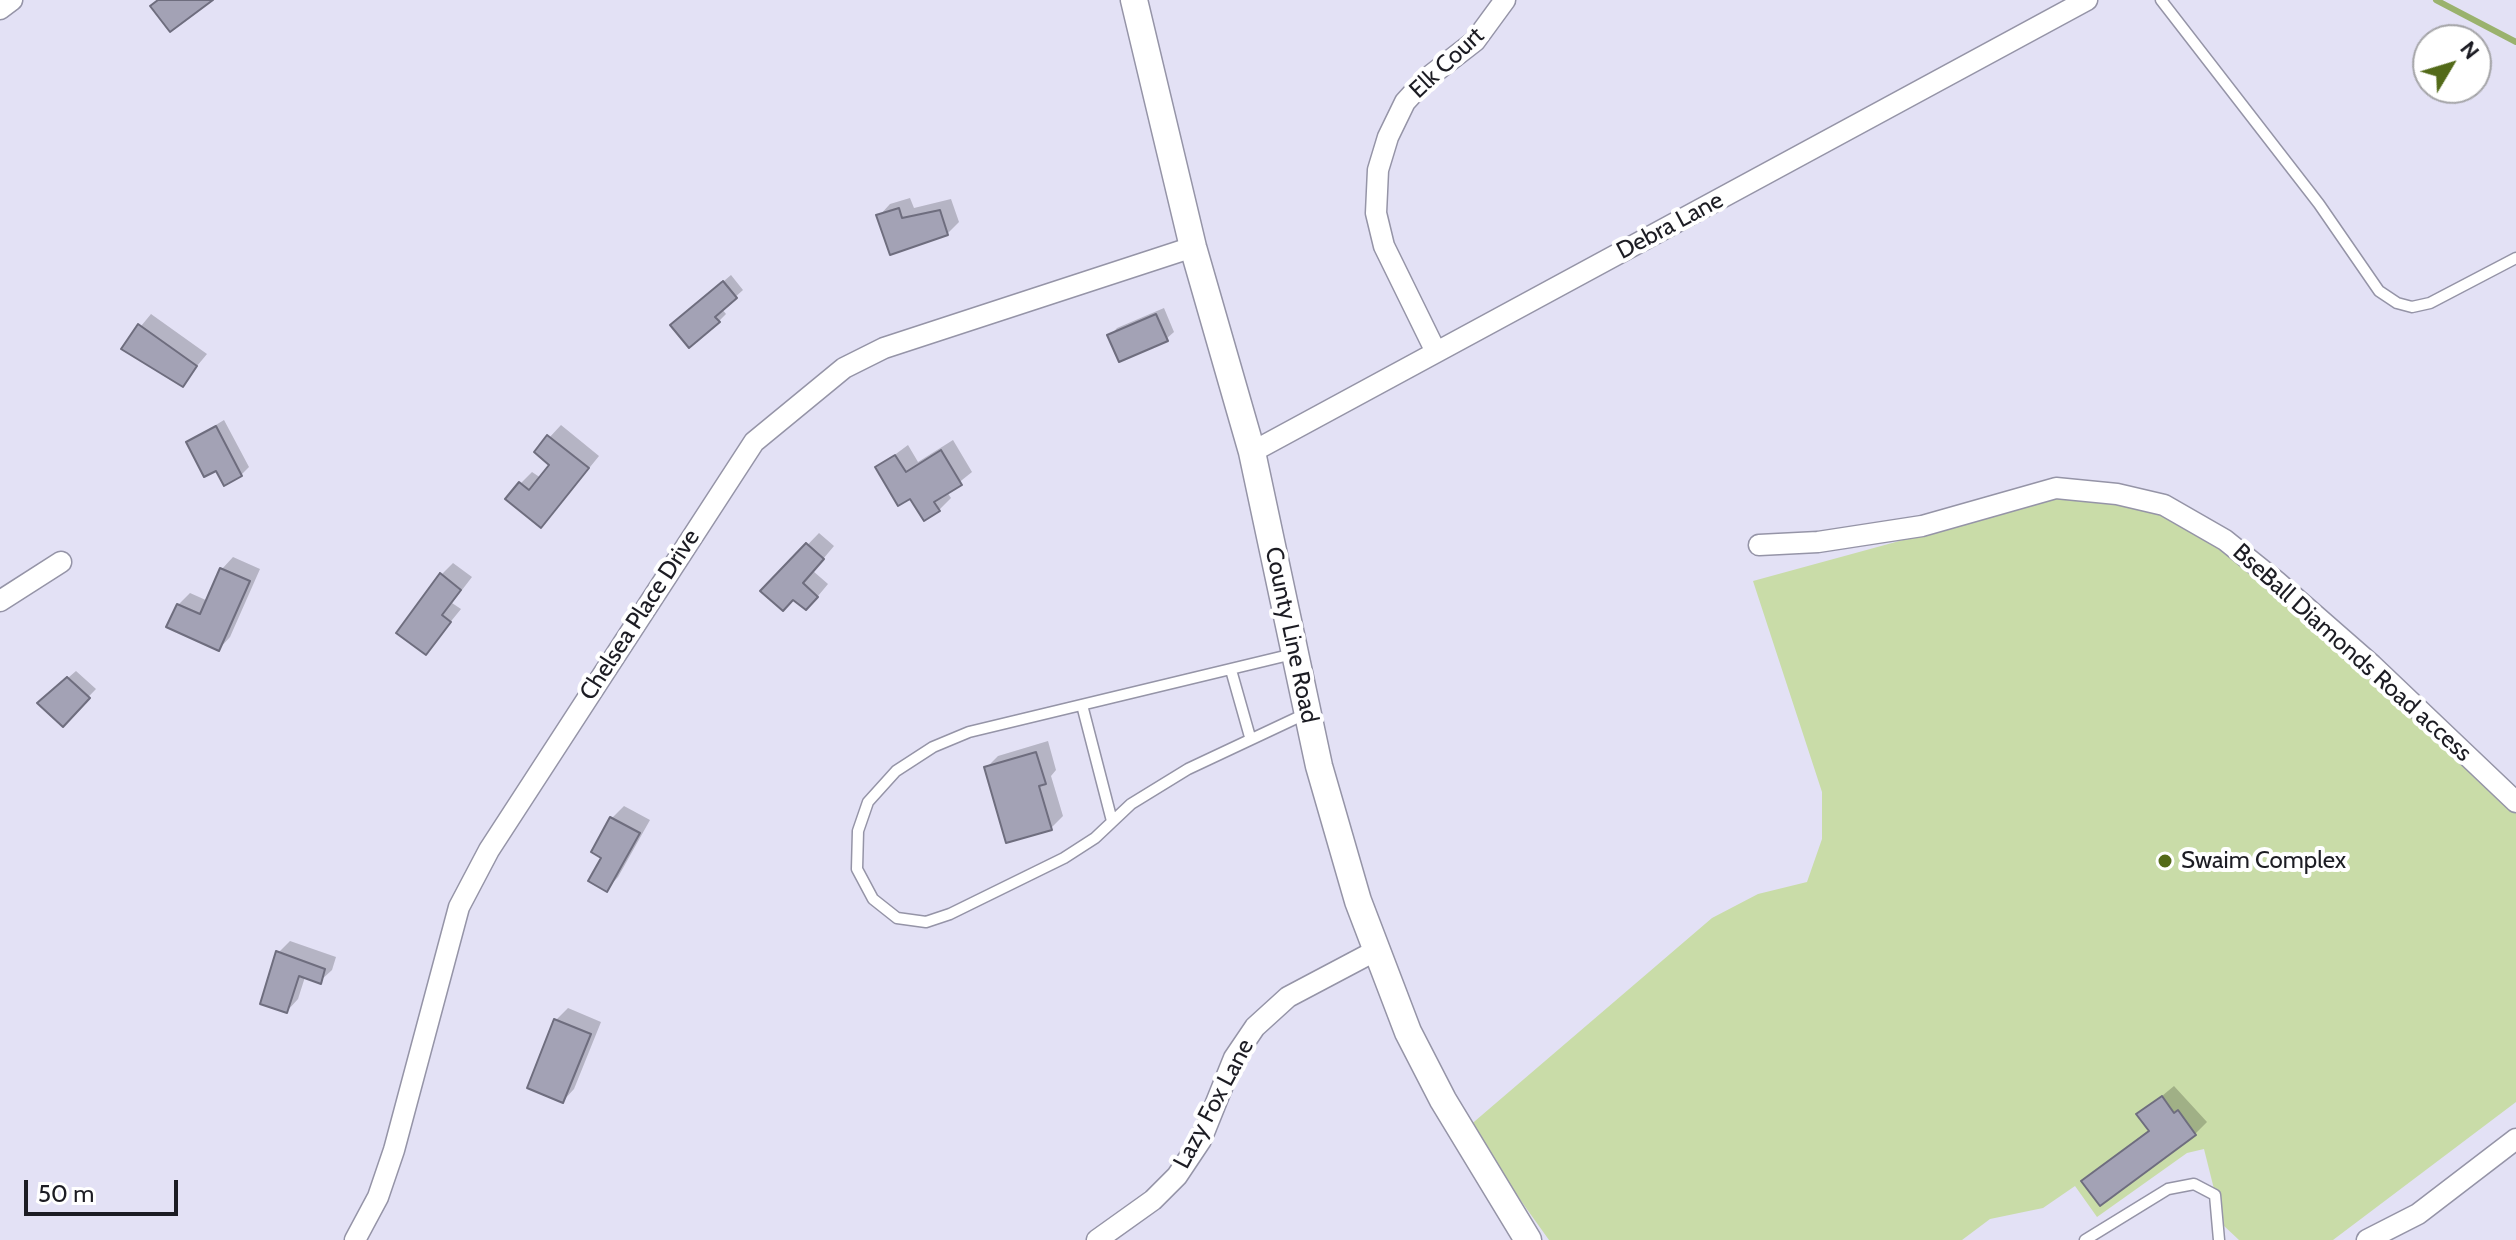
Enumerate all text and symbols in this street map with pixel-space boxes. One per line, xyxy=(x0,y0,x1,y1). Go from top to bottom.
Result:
street label: Elk Court xyxy=(1404,21,1490,105)
north arrow xyxy=(2412,24,2492,104)
text: N xyxy=(2454,36,2485,65)
street label: Debra Lane xyxy=(1612,186,1728,266)
street label: Chelsea Place Drive xyxy=(574,524,706,706)
street label: BseBall Diamonds Road access xyxy=(2227,538,2477,768)
street label: County Line Road xyxy=(1258,544,1324,726)
place label: Swaim Complex xyxy=(2181,847,2346,875)
marker: Swaim Complex xyxy=(2156,852,2174,870)
street label: Lazy Fox Lane xyxy=(1168,1034,1260,1174)
scale bar xyxy=(28,1164,182,1214)
text: 50 m xyxy=(38,1179,94,1208)

